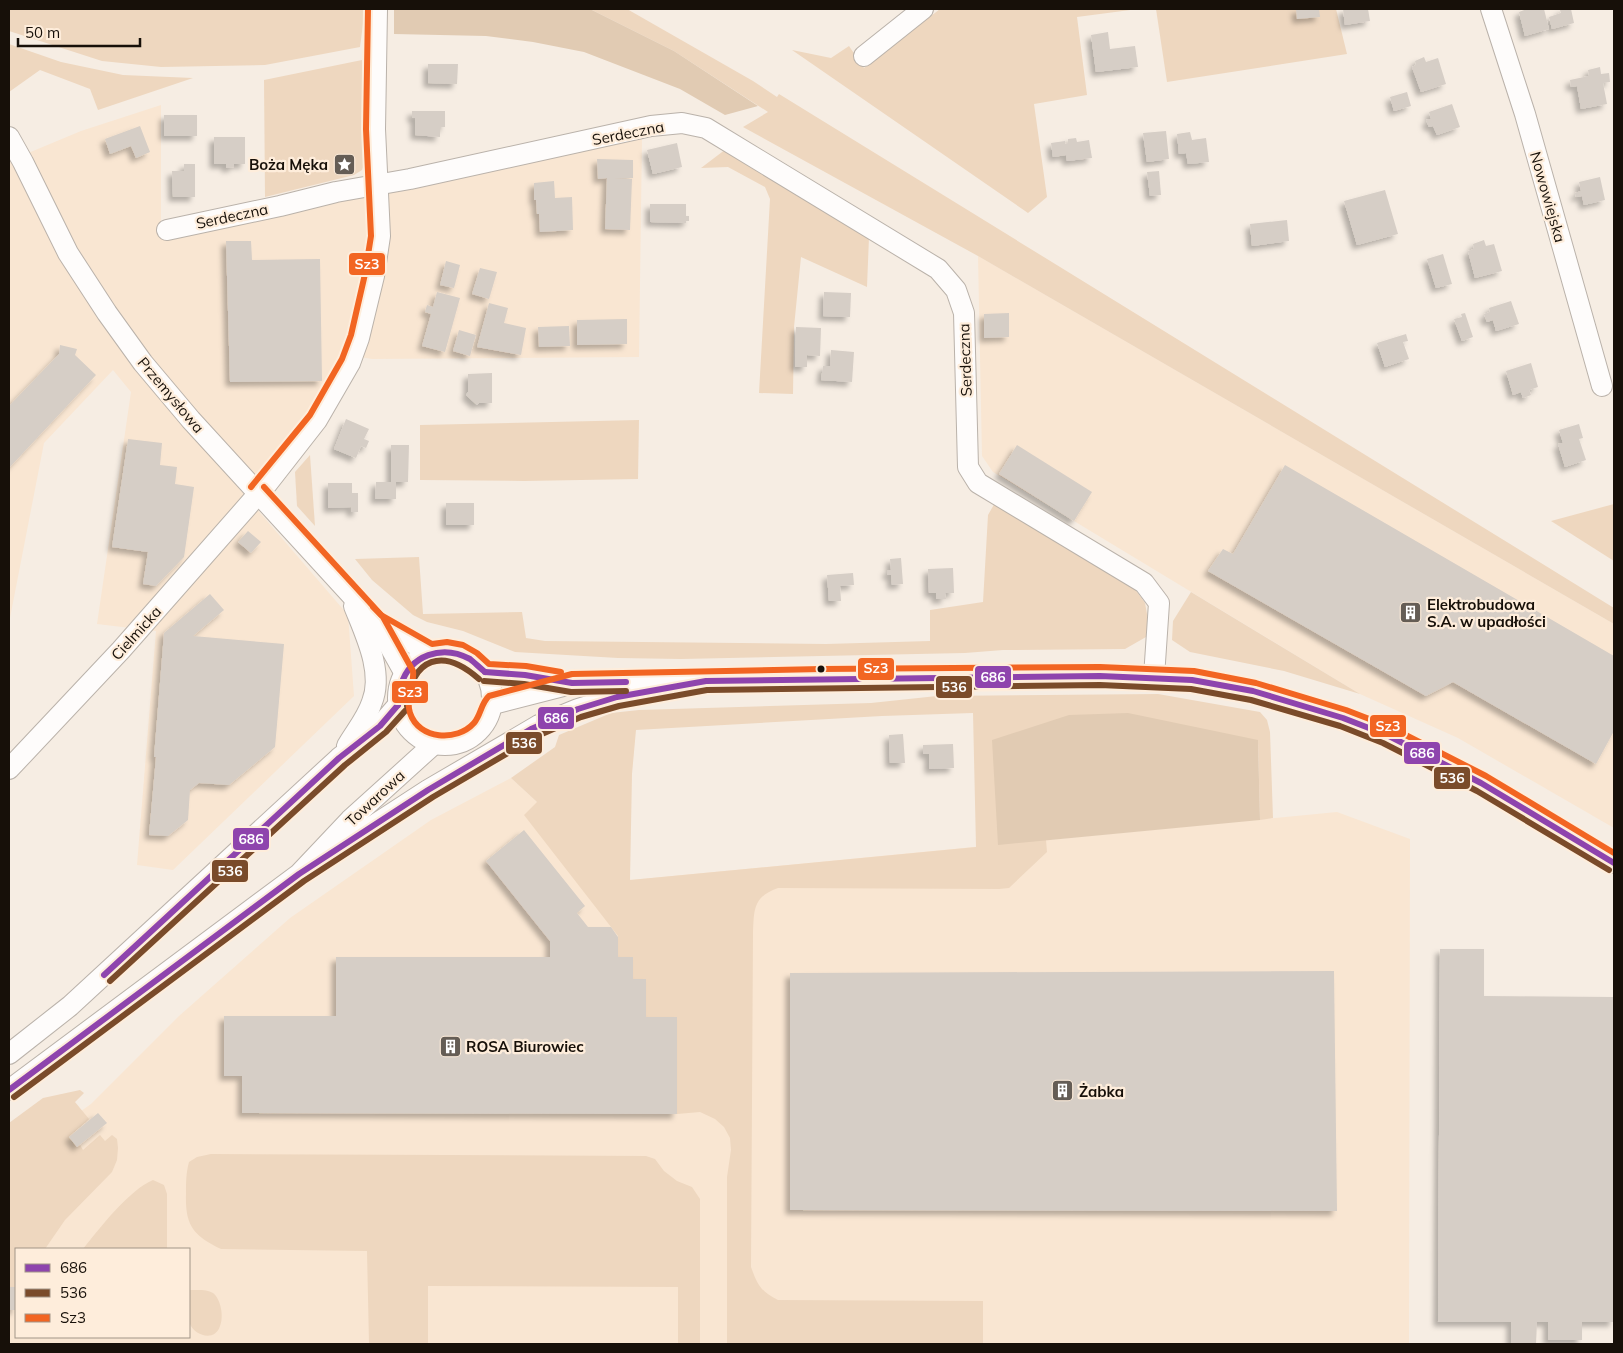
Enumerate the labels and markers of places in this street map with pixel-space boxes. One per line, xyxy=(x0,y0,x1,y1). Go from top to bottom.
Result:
place icon: Boża Męka xyxy=(332,152,356,176)
place label: Boża Męka xyxy=(249,155,328,174)
place label: Elektrobudowa S.A. w upadłości xyxy=(1427,595,1546,631)
building icon: Elektrobudowa S.A. w upadłości xyxy=(1399,601,1423,625)
unlabelled marker xyxy=(816,664,826,674)
building icon: ROSA Biurowiec xyxy=(438,1034,462,1058)
place label: ROSA Biurowiec xyxy=(466,1037,584,1056)
building icon: Żabka xyxy=(1051,1079,1075,1103)
place label: Żabka xyxy=(1079,1082,1124,1101)

